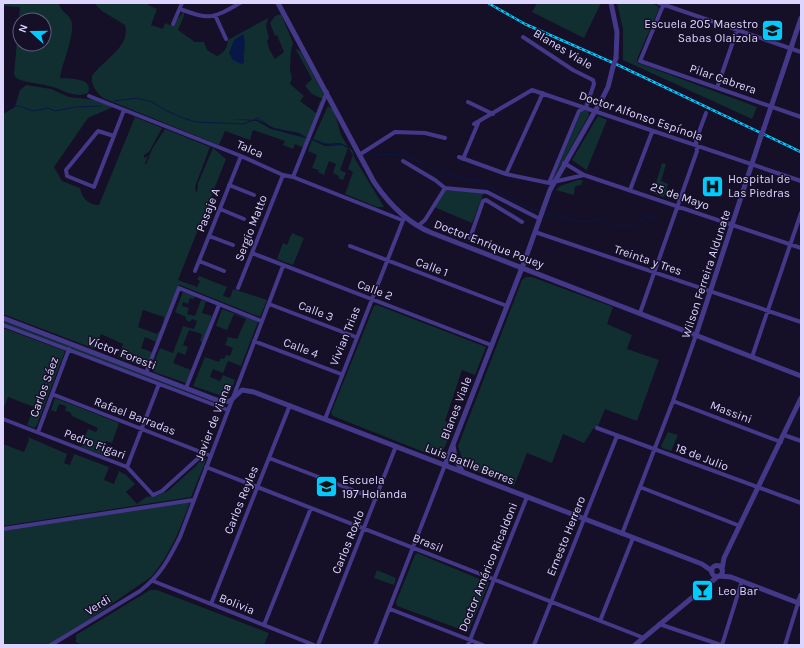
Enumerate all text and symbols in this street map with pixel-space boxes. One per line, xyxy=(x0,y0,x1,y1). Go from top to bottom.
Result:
north arrow xyxy=(12,12,52,52)
place label: Escuela 205 Maestro Sabas Olaizola xyxy=(644,17,758,45)
school or university icon: Escuela 205 Maestro Sabas Olaizola xyxy=(760,18,786,44)
text: N xyxy=(16,23,31,35)
street label: Blanes Viale xyxy=(531,26,595,72)
street label: Pilar Cabrera xyxy=(688,61,758,97)
street label: Doctor Alfonso Espínola xyxy=(577,88,705,144)
street label: Talca xyxy=(234,137,266,161)
place label: Hospital de Las Piedras xyxy=(728,172,790,200)
hospital icon: Hospital de Las Piedras xyxy=(700,173,726,199)
street label: 25 de Mayo xyxy=(649,179,711,213)
street label: Pasaje A xyxy=(193,186,223,234)
street label: Sergio Matto xyxy=(232,193,270,263)
street label: Wilson Ferreira Aldunate xyxy=(679,208,733,340)
street label: Doctor Enrique Pouey xyxy=(432,217,546,272)
street label: Treinta y Tres xyxy=(612,242,684,278)
street label: Calle 1 xyxy=(414,254,450,280)
street label: Calle 2 xyxy=(355,277,395,303)
street label: Calle 3 xyxy=(296,298,336,324)
street label: Vivian Trias xyxy=(327,304,363,368)
street label: Víctor Foresti xyxy=(86,334,158,372)
street label: Calle 4 xyxy=(281,335,321,361)
street label: Carlos Sáez xyxy=(27,355,61,419)
street label: Blanes Viale xyxy=(438,374,474,442)
street label: Javier de Viana xyxy=(192,382,234,462)
street label: Rafael Barradas xyxy=(92,394,178,438)
street label: Massini xyxy=(708,398,754,426)
street label: Pedro Figari xyxy=(62,426,128,462)
street label: Luis Batlle Berres xyxy=(423,440,517,488)
street label: 18 de Julio xyxy=(673,440,731,474)
street label: Carlos Reyles xyxy=(221,464,261,536)
place label: Escuela 197 Holanda xyxy=(342,473,407,501)
school or university icon: Escuela 197 Holanda xyxy=(313,474,339,500)
street label: Ernesto Herrero xyxy=(544,494,588,578)
street label: Doctor Américo Ricaldoni xyxy=(456,500,520,634)
street label: Carlos Roxlo xyxy=(329,508,367,576)
street label: Brasil xyxy=(411,531,445,555)
bar icon: Leo Bar xyxy=(690,578,716,604)
place label: Leo Bar xyxy=(718,584,758,598)
street label: Bolivia xyxy=(217,591,257,617)
street label: Verdi xyxy=(83,592,113,618)

